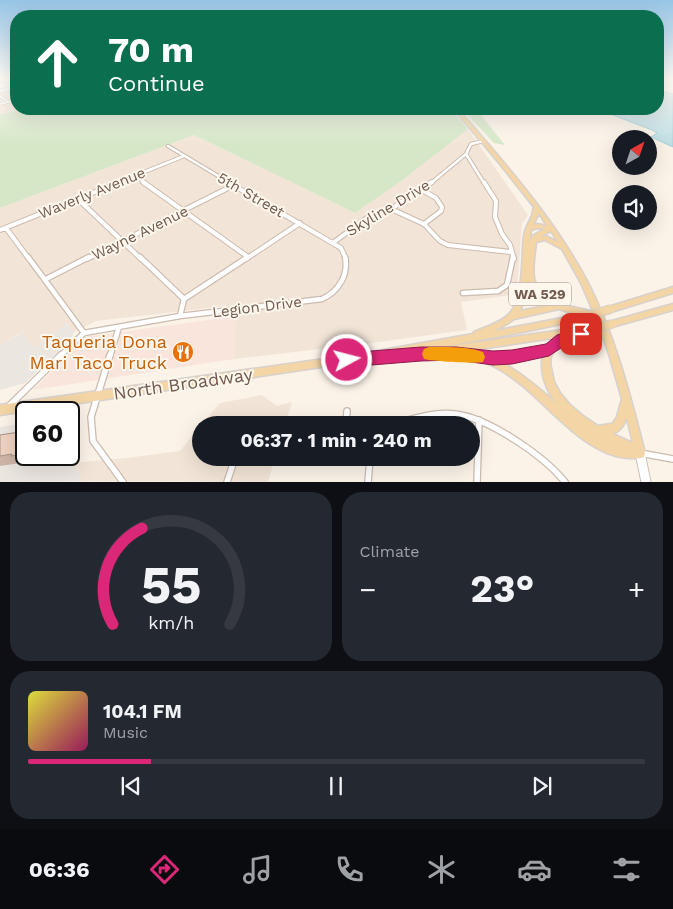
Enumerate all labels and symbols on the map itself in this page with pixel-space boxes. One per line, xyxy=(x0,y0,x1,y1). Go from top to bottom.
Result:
north arrow xyxy=(612,130,658,175)
street label: Waverly Avenue xyxy=(36,163,148,223)
street label: 5th Street xyxy=(214,169,288,222)
street label: Skyline Drive xyxy=(343,176,433,240)
street label: Wayne Avenue xyxy=(89,202,191,264)
road number: WA 529 xyxy=(509,282,571,306)
street label: Legion Drive xyxy=(211,293,303,321)
pin xyxy=(560,313,602,355)
place label: Taqueria Dona Mari Taco Truck xyxy=(30,331,167,373)
position arrow xyxy=(320,333,372,385)
restaurant icon: Taqueria Dona Mari Taco Truck xyxy=(171,340,195,364)
street label: North Broadway xyxy=(112,363,255,404)
speed limit sign: 60 xyxy=(15,401,80,466)

